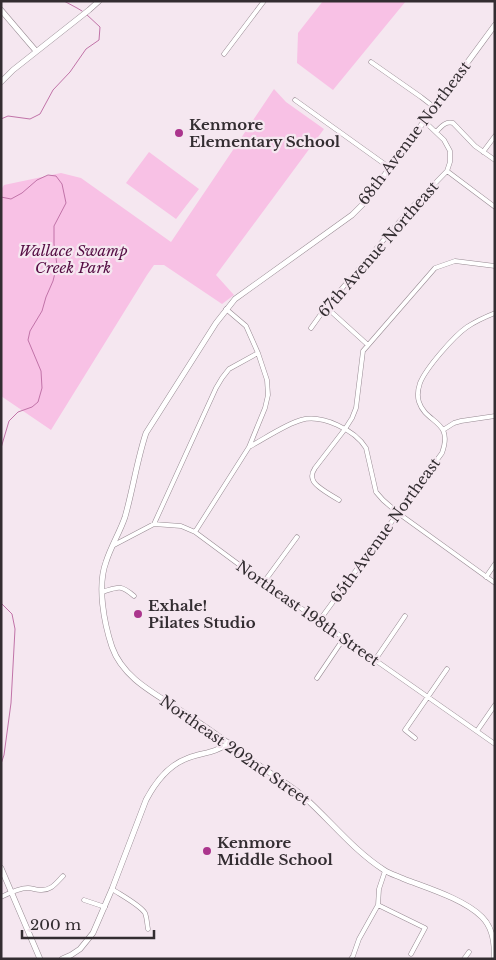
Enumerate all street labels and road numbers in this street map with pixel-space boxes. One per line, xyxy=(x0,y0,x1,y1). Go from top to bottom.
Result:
street label: 68th Avenue Northeast xyxy=(354,57,475,209)
street label: 67th Avenue Northeast xyxy=(314,177,442,321)
street label: 65th Avenue Northeast xyxy=(326,453,444,606)
street label: Northeast 198th Street xyxy=(233,556,384,670)
street label: Northeast 202nd Street xyxy=(156,691,314,809)

